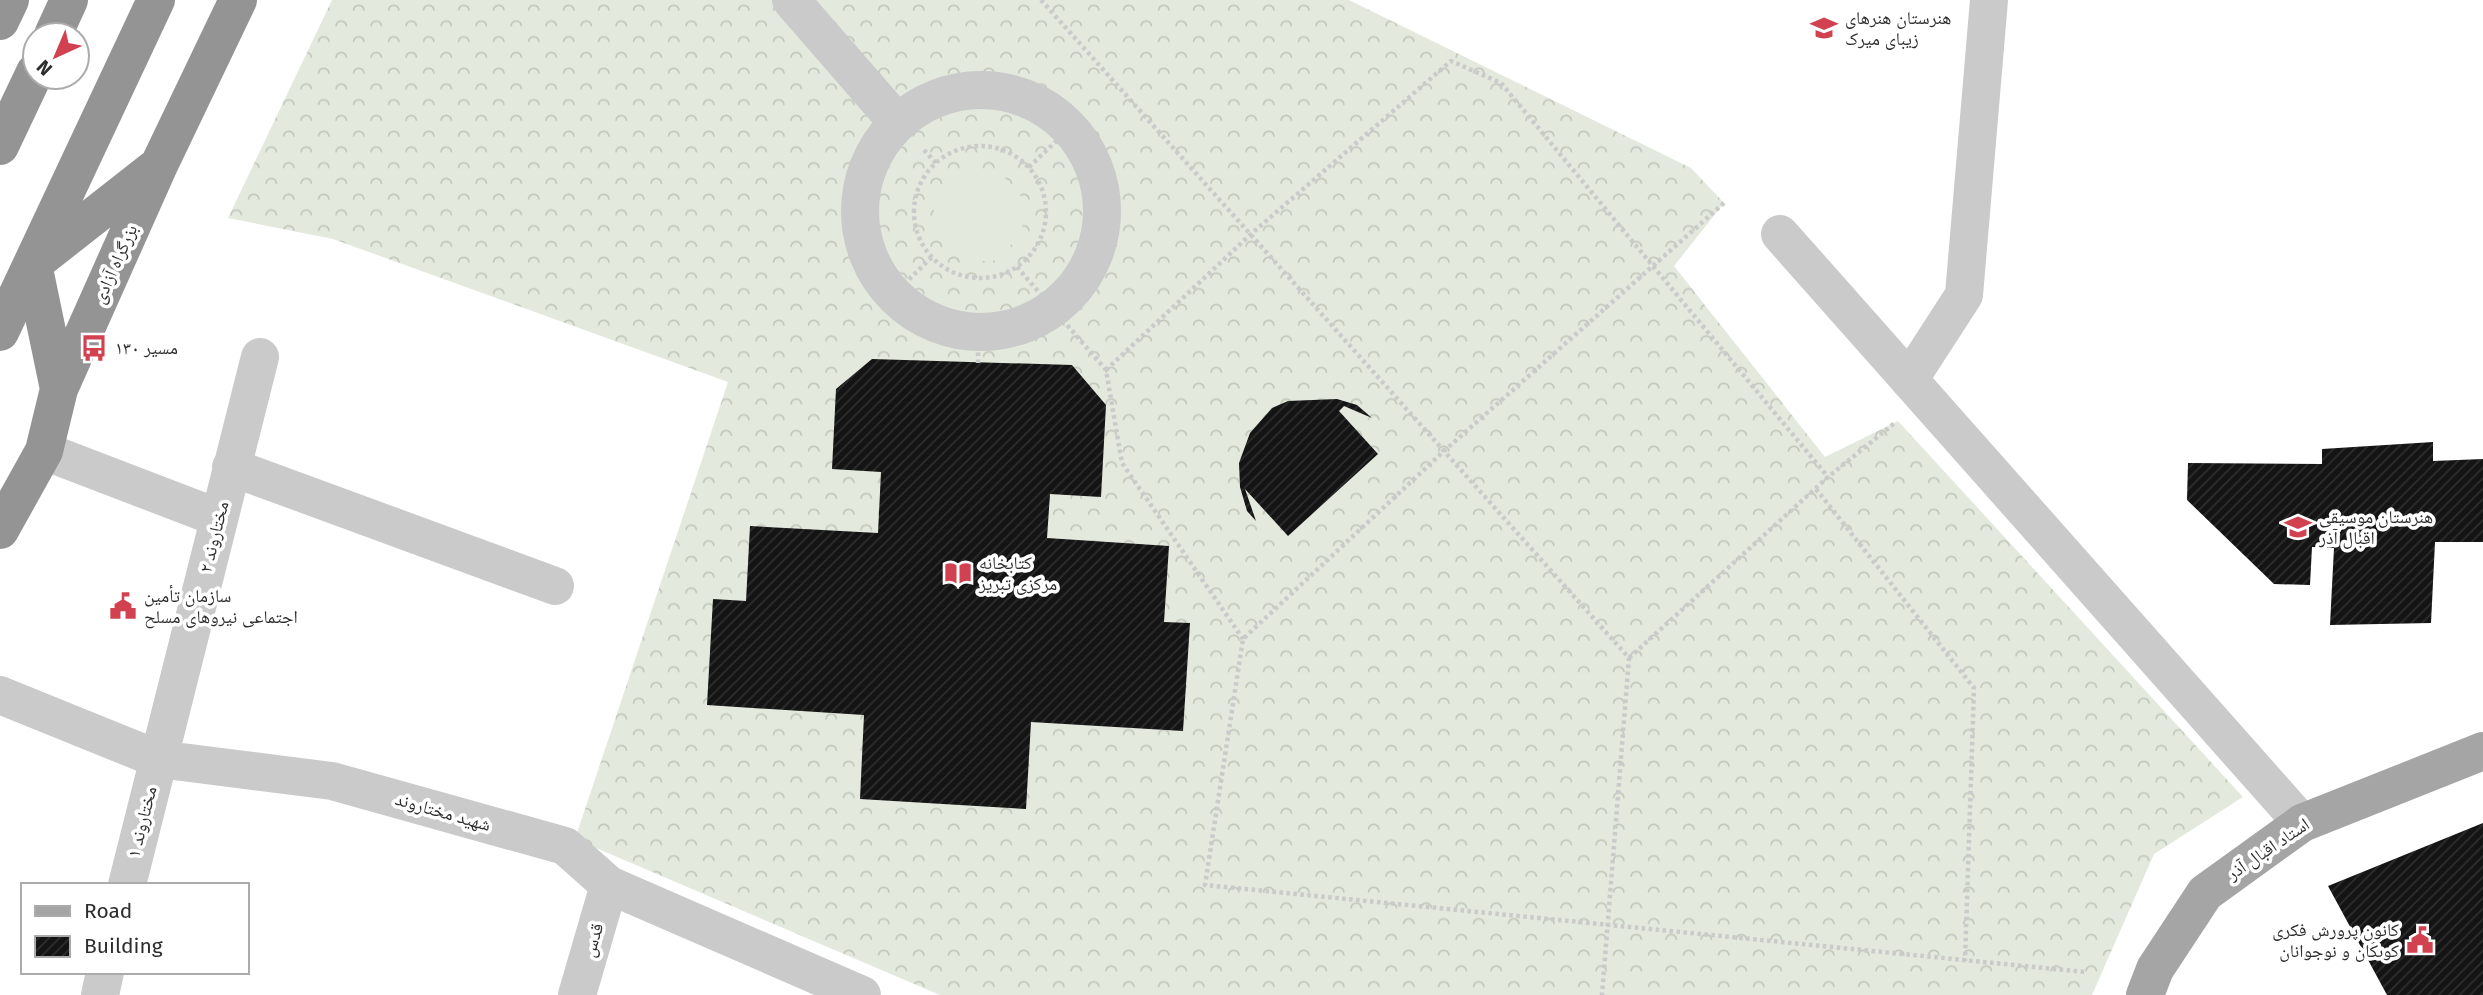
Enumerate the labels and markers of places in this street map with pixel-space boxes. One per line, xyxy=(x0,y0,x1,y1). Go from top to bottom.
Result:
place label: هنرستان هنرهای زیبای میرک xyxy=(1845,7,1951,50)
school or university icon: هنرستان هنرهای زیبای میرک xyxy=(1809,13,1839,43)
bus stop icon: مسیر ۱۳۰ xyxy=(79,333,109,363)
place label: مسیر ۱۳۰ xyxy=(115,337,178,359)
place label: هنرستان موسیقی اقبال آذر xyxy=(2318,506,2433,549)
school or university icon: هنرستان موسیقی اقبال آذر xyxy=(2283,512,2313,542)
place label: کتابخانه مرکزى تبریز xyxy=(978,552,1057,595)
library icon: کتابخانه مرکزى تبریز xyxy=(943,558,973,588)
place label: سازمان تأمین اجتماعی نیروهای مسلح xyxy=(144,585,298,629)
public building icon: سازمان تأمین اجتماعی نیروهای مسلح xyxy=(108,591,138,621)
place label: کانون پرورش فکرى کوىکان و نوجوانان xyxy=(2272,919,2400,962)
public building icon: کانون پرورش فکرى کوىکان و نوجوانان xyxy=(2405,925,2435,955)

